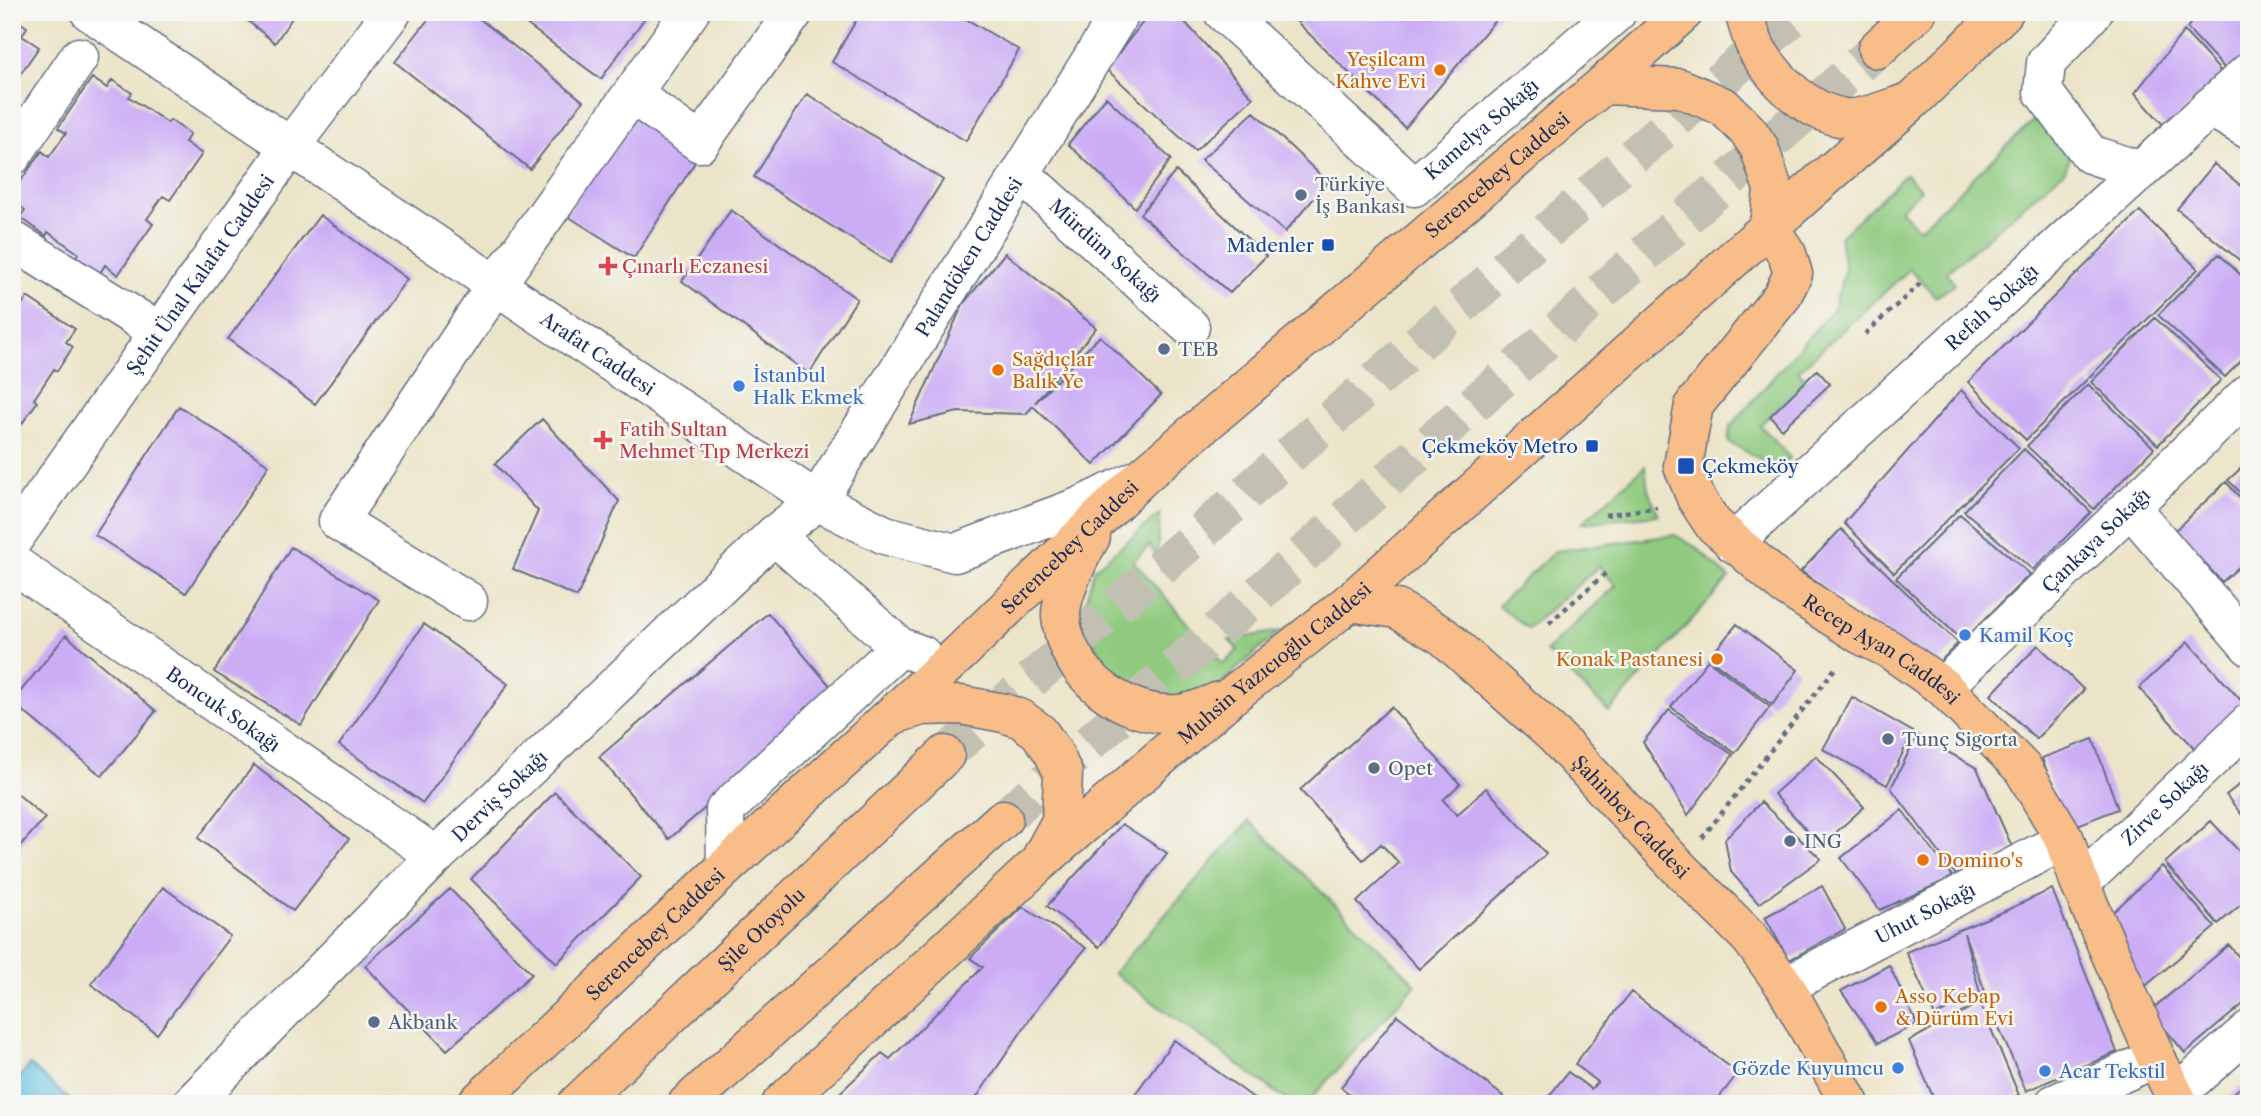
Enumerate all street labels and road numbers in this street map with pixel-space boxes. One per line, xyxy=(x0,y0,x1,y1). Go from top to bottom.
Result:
street label: Kamelya Sokağı xyxy=(1420,74,1543,185)
street label: Serencebey Caddesi xyxy=(1421,107,1575,243)
street label: Şehit Ünal Kalafat Caddesi xyxy=(122,170,279,380)
street label: Palandöken Caddesi xyxy=(911,173,1028,341)
street label: Mürdüm Sokağı xyxy=(1044,194,1166,308)
street label: Refah Sokağı xyxy=(1941,259,2043,356)
street label: Arafat Caddesi xyxy=(535,307,659,401)
street label: Serencebey Caddesi xyxy=(996,476,1144,619)
street label: Çankaya Sokağı xyxy=(2037,483,2155,598)
street label: Muhsin Yazıcıoğlu Caddesi xyxy=(1173,578,1376,749)
street label: Recep Ayan Caddesi xyxy=(1798,590,1965,709)
street label: Boncuk Sokağı xyxy=(162,662,285,757)
street label: Derviş Sokağı xyxy=(447,745,552,847)
street label: Şahinbey Caddesi xyxy=(1567,751,1694,884)
street label: Zirve Sokağı xyxy=(2117,757,2213,850)
street label: Serencebey Caddesi xyxy=(582,863,730,1006)
street label: Uhut Sokağı xyxy=(1872,878,1979,949)
street label: Şile Otoyolu xyxy=(713,883,810,976)

